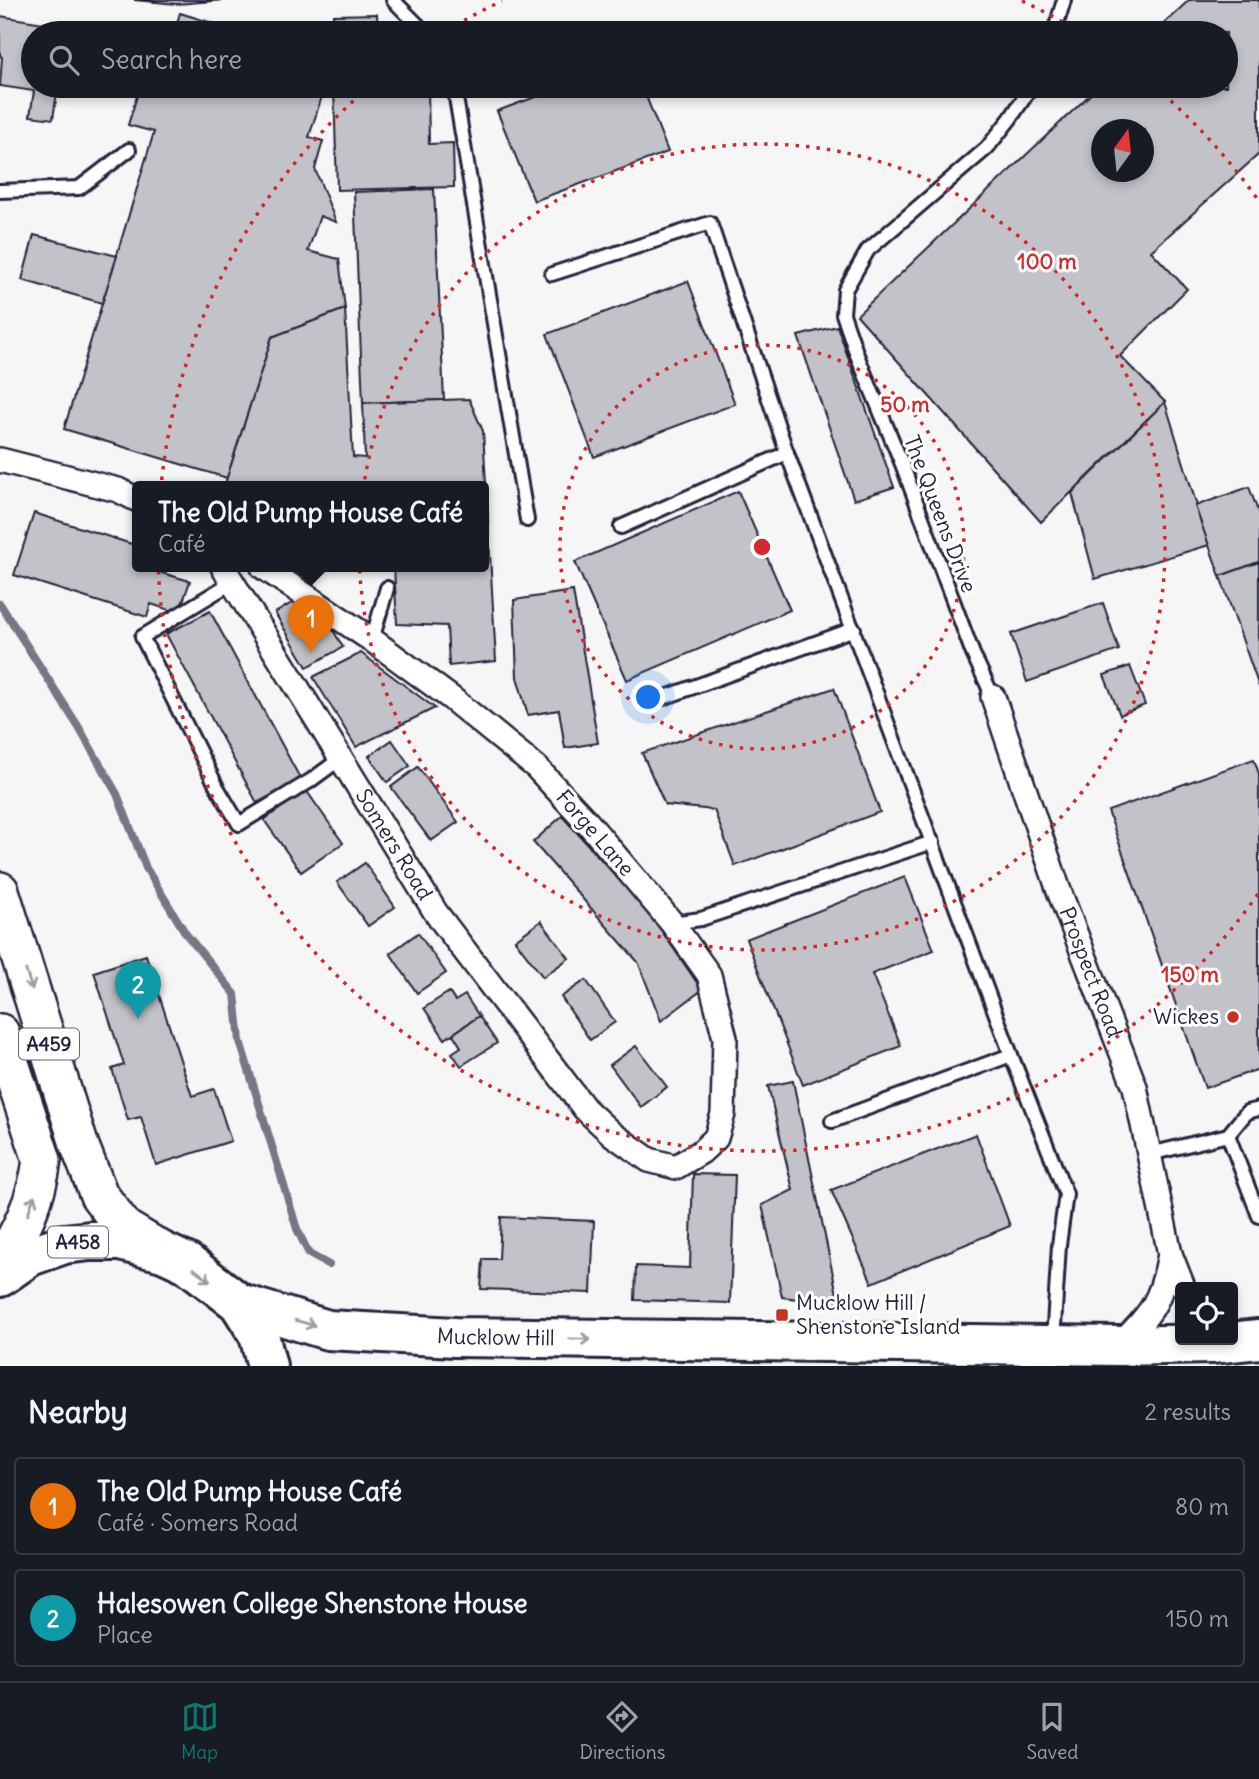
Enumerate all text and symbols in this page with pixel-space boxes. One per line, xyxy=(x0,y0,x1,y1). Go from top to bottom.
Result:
search box xyxy=(21,21,1238,98)
icon: search xyxy=(45,41,83,79)
text: Search here xyxy=(101,43,242,76)
north arrow xyxy=(1091,119,1154,182)
text: 100 m xyxy=(1017,248,1077,275)
text: 50 m xyxy=(880,391,930,418)
street label: The Queens Drive xyxy=(898,431,983,596)
popup xyxy=(132,481,489,572)
text: The Old Pump House Café xyxy=(158,496,463,529)
text: Café xyxy=(158,529,205,558)
centre of rings xyxy=(750,535,774,559)
pin: 1 xyxy=(288,595,334,653)
your location xyxy=(631,680,665,714)
street label: Somers Road xyxy=(350,784,439,905)
street label: Forge Lane xyxy=(550,784,640,881)
street label: Prospect Road xyxy=(1053,903,1128,1041)
pin: 2 xyxy=(115,961,161,1019)
text: 150 m xyxy=(1161,961,1219,988)
one-way arrow xyxy=(24,968,36,990)
place label: Wickes xyxy=(1153,1003,1219,1030)
marker: Wickes xyxy=(1225,1009,1241,1025)
road number: A459 xyxy=(19,1028,79,1060)
one-way arrow xyxy=(26,1195,38,1217)
road number: A458 xyxy=(48,1226,108,1258)
one-way arrow xyxy=(193,1268,211,1283)
map controls xyxy=(1175,1282,1238,1345)
button: locate xyxy=(1175,1282,1238,1345)
place label: Mucklow Hill / Shenstone Island xyxy=(796,1289,960,1340)
marker: Mucklow Hill / Shenstone Island xyxy=(774,1307,790,1323)
one-way arrow xyxy=(294,1317,316,1330)
street label: Mucklow Hill xyxy=(436,1322,555,1351)
one-way arrow xyxy=(568,1332,591,1346)
text: Nearby xyxy=(28,1393,128,1431)
text: 2 results xyxy=(1145,1397,1231,1426)
text: The Old Pump House Café xyxy=(97,1475,402,1508)
text: 1 xyxy=(48,1492,58,1521)
text: 80 m xyxy=(1175,1492,1229,1521)
text: Café · Somers Road xyxy=(97,1508,298,1537)
text: Halesowen College Shenstone House xyxy=(97,1587,528,1620)
text: 2 xyxy=(47,1604,59,1633)
text: 150 m xyxy=(1166,1604,1229,1633)
text: Place xyxy=(97,1620,153,1649)
tab: Map xyxy=(181,1698,219,1764)
tab: Directions xyxy=(580,1698,665,1764)
tab: Saved xyxy=(1026,1698,1078,1764)

